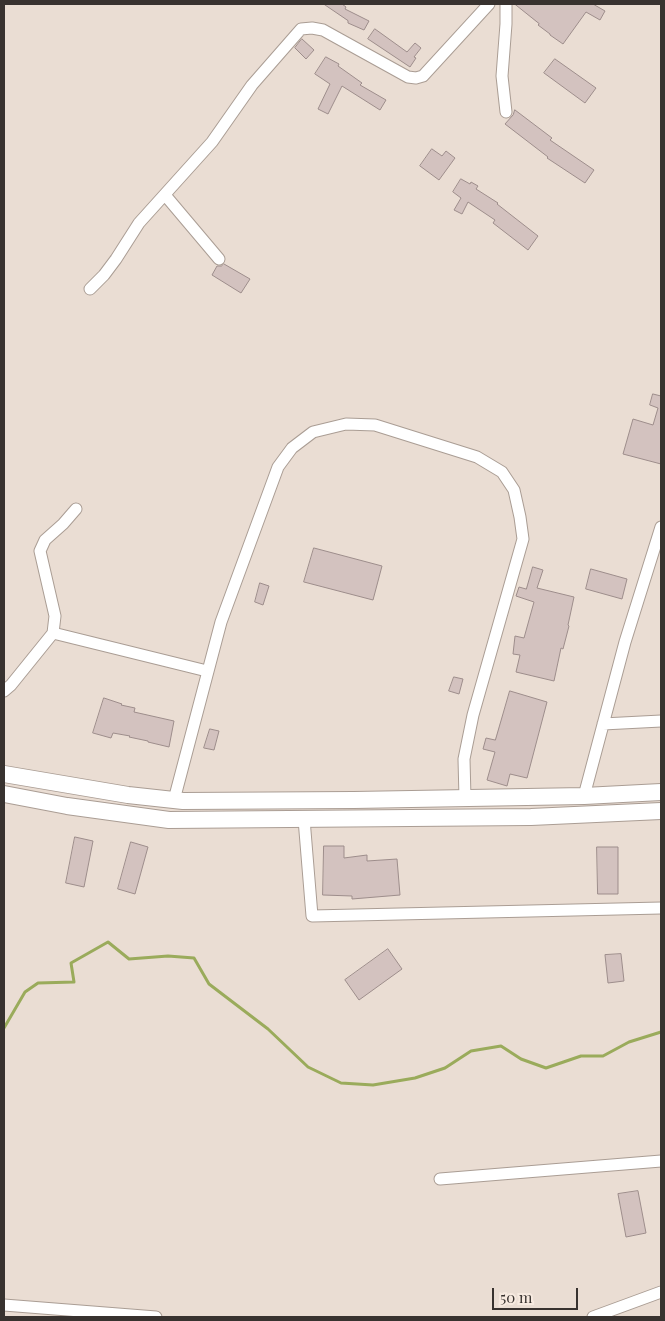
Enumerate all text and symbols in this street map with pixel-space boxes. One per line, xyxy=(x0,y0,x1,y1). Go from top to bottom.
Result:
scale bar xyxy=(495,1278,581,1310)
text: 50 m xyxy=(500,1287,532,1307)

